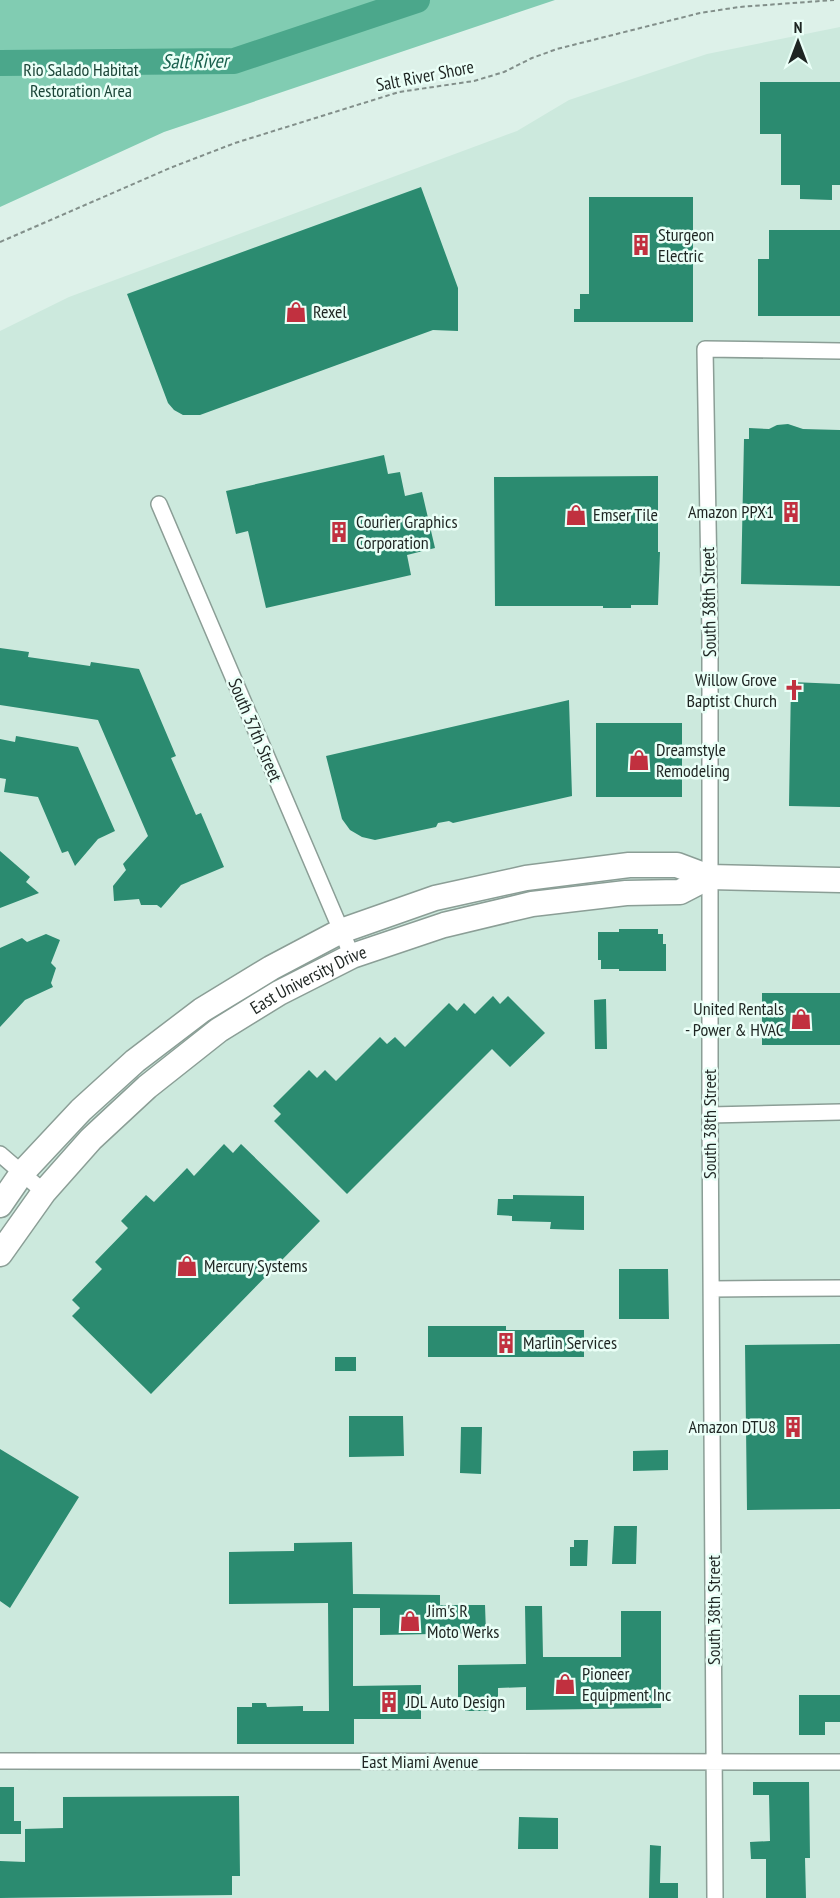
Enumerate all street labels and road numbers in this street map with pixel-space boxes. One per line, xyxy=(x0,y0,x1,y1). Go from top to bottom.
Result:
street label: Salt River Shore xyxy=(374,55,476,96)
street label: South 38th Street xyxy=(696,547,721,657)
street label: South 37th Street xyxy=(223,675,288,785)
street label: East University Drive xyxy=(246,940,369,1019)
street label: South 38th Street xyxy=(698,1069,721,1179)
street label: South 38th Street xyxy=(702,1555,725,1665)
street label: East Miami Avenue xyxy=(362,1750,478,1773)

